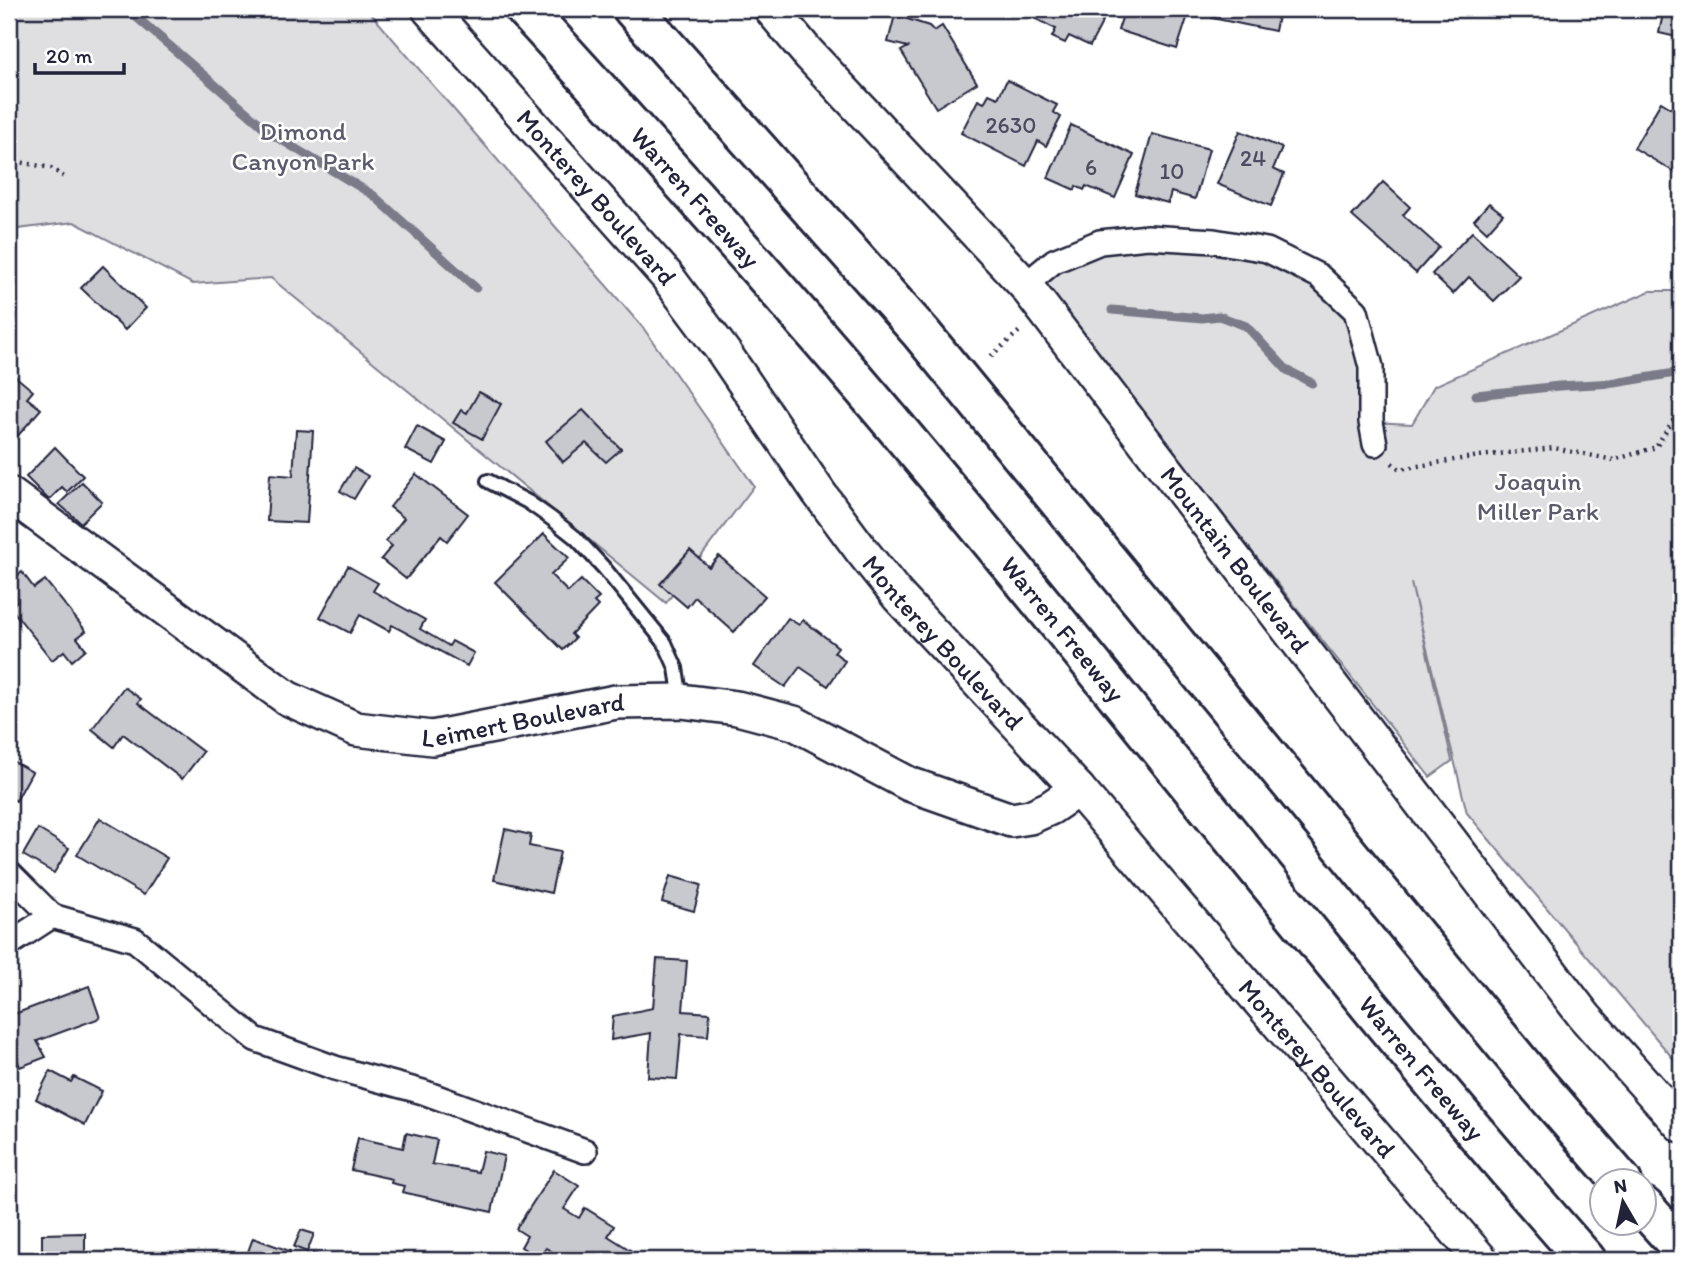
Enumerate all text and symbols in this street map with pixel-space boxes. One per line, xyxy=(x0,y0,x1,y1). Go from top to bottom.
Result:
scale bar xyxy=(35,32,124,76)
text: 20 m xyxy=(46,43,93,68)
street label: Monterey Boulevard xyxy=(510,102,684,291)
house number: 2630 xyxy=(986,111,1036,139)
park label: Dimond Canyon Park xyxy=(232,115,374,177)
street label: Warren Freeway xyxy=(624,120,767,275)
house number: 24 xyxy=(1240,144,1266,172)
house number: 6 xyxy=(1085,153,1097,181)
house number: 10 xyxy=(1160,157,1184,185)
street label: Mountain Boulevard xyxy=(1153,460,1317,660)
park label: Joaquin Miller Park xyxy=(1477,465,1599,527)
street label: Monterey Boulevard xyxy=(855,548,1031,737)
street label: Warren Freeway xyxy=(994,550,1132,709)
street label: Leimert Boulevard xyxy=(420,686,626,754)
street label: Monterey Boulevard xyxy=(1232,972,1403,1164)
street label: Warren Freeway xyxy=(1352,989,1491,1147)
north arrow xyxy=(1588,1168,1658,1238)
text: N xyxy=(1612,1173,1629,1198)

